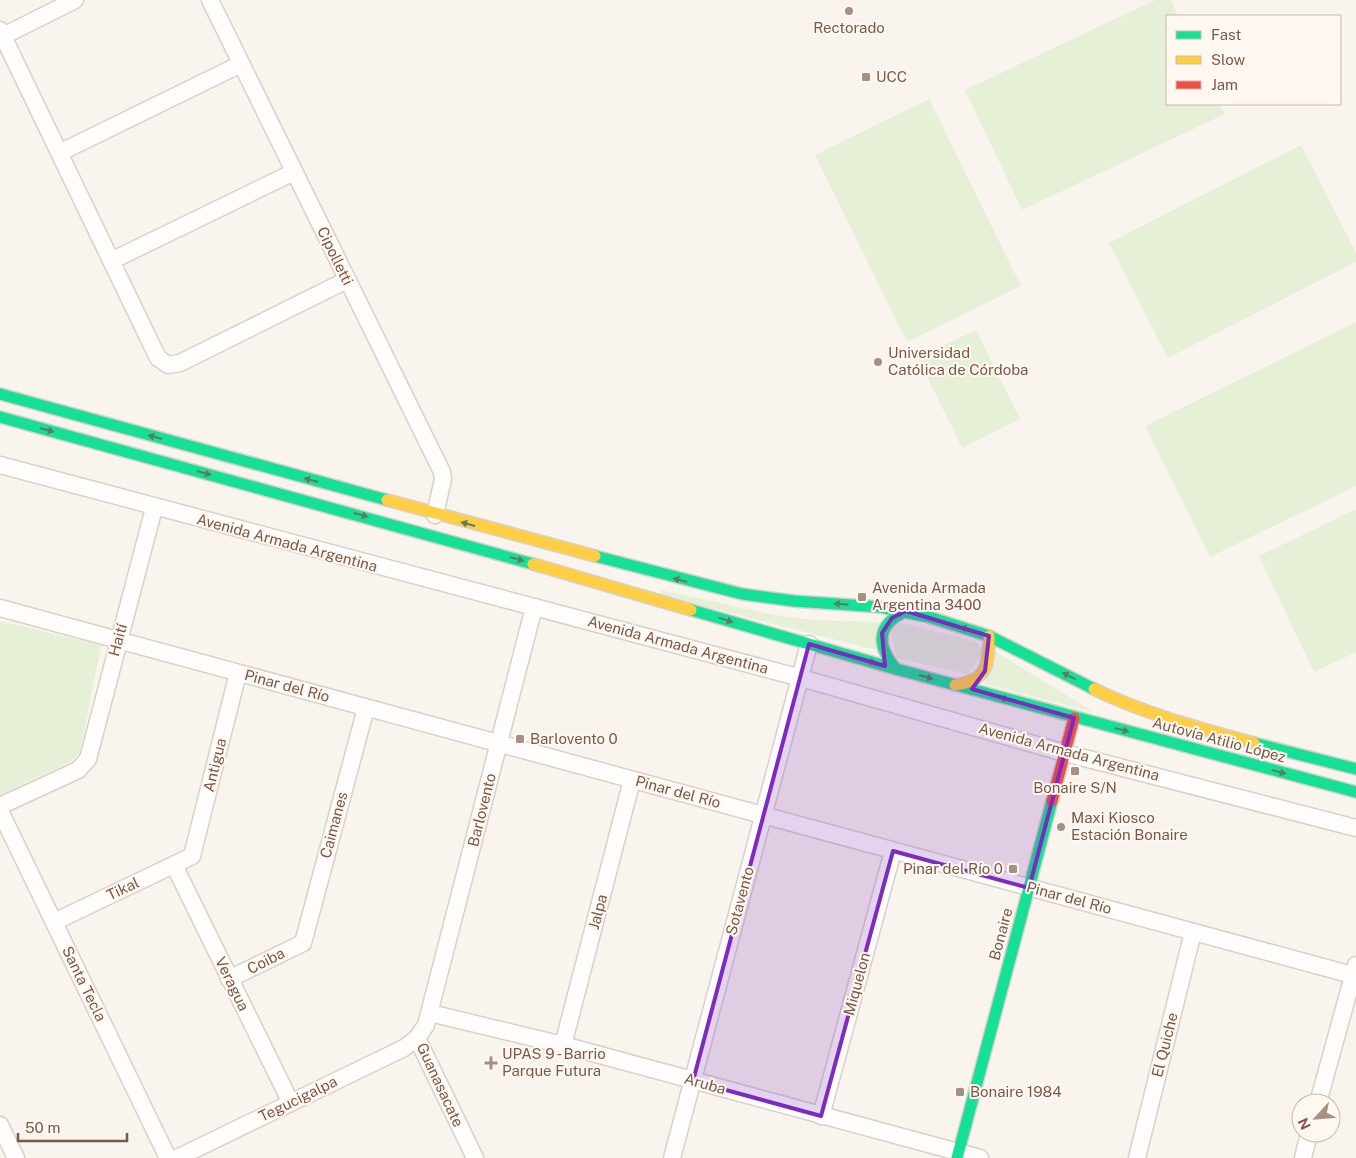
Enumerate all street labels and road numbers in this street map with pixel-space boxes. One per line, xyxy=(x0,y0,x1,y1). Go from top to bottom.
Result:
street label: Cipolletti xyxy=(314,224,357,288)
street label: Avenida Armada Argentina xyxy=(195,510,379,575)
street label: Avenida Armada Argentina xyxy=(586,612,770,677)
street label: Haití xyxy=(105,621,130,658)
street label: Pinar del Río xyxy=(243,666,332,705)
street label: Autovía Atilio López xyxy=(1151,714,1288,765)
street label: Avenida Armada Argentina xyxy=(977,719,1161,784)
street label: Antigua xyxy=(200,736,229,793)
street label: Barlovento xyxy=(464,771,499,848)
street label: Pinar del Río xyxy=(634,772,723,811)
street label: Caimanes xyxy=(316,790,351,860)
street label: Sotavento xyxy=(722,865,757,937)
street label: Tikal xyxy=(104,874,142,903)
street label: Pinar del Río xyxy=(1025,878,1114,917)
street label: Jalpa xyxy=(585,892,610,931)
street label: Bonaire xyxy=(985,906,1016,962)
street label: Santa Tecla xyxy=(59,943,110,1024)
street label: Coiba xyxy=(244,944,287,977)
street label: Miquelon xyxy=(840,951,873,1017)
street label: Veragua xyxy=(212,954,253,1014)
street label: El Quiche xyxy=(1148,1011,1181,1079)
street label: Guanasacate xyxy=(414,1040,467,1130)
street label: Aruba xyxy=(682,1069,728,1098)
street label: Tegucigalpa xyxy=(256,1072,340,1125)

